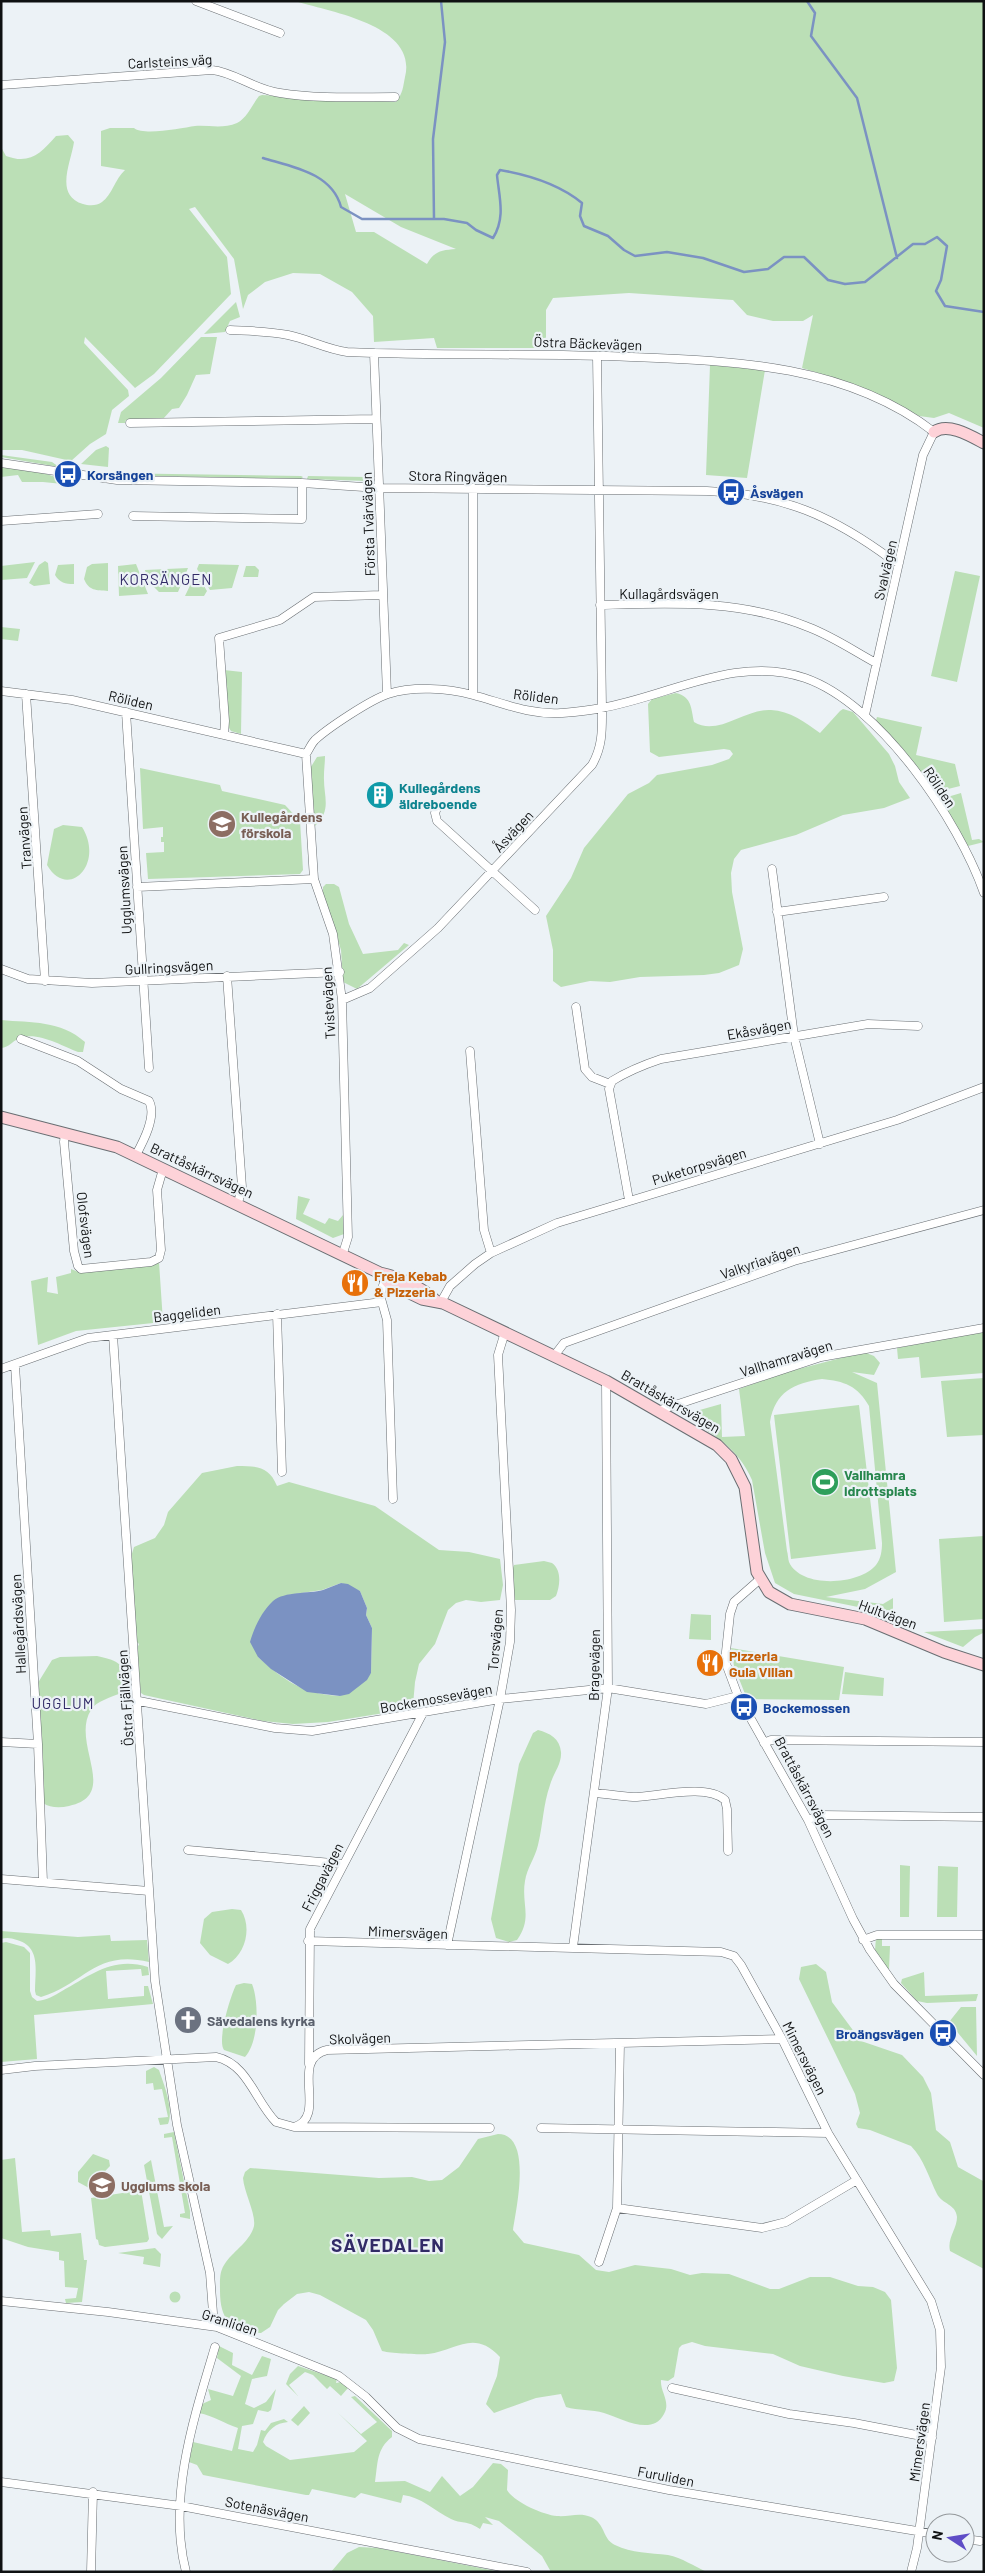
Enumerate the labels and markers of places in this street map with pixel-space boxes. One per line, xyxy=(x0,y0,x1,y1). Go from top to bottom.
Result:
bus stop icon: Korsängen xyxy=(53,459,83,489)
place label: Korsängen xyxy=(87,466,153,483)
bus stop icon: Åsvägen xyxy=(716,477,746,507)
place label: Åsvägen xyxy=(750,484,803,501)
place label: Kullegårdens äldreboende xyxy=(399,779,480,812)
building icon: Kullegårdens äldreboende xyxy=(365,780,395,810)
place label: Kullegårdens förskola xyxy=(241,808,322,841)
school or university icon: Kullegårdens förskola xyxy=(207,809,237,839)
place label: Freja Kebab & Pizzeria xyxy=(374,1267,447,1300)
restaurant icon: Freja Kebab & Pizzeria xyxy=(340,1268,370,1298)
place label: Vallhamra idrottsplats xyxy=(844,1466,917,1499)
sports icon: Vallhamra idrottsplats xyxy=(810,1467,840,1497)
place label: Pizzeria Gula Villan xyxy=(729,1647,793,1680)
restaurant icon: Pizzeria Gula Villan xyxy=(695,1648,725,1678)
bus stop icon: Bockemossen xyxy=(729,1692,759,1722)
place label: Bockemossen xyxy=(763,1699,850,1716)
church icon: Sävedalens kyrka xyxy=(173,2005,203,2035)
place label: Sävedalens kyrka xyxy=(207,2012,315,2029)
bus stop icon: Broängsvägen xyxy=(928,2018,958,2048)
place label: Broängsvägen xyxy=(836,2025,924,2042)
school or university icon: Ugglums skola xyxy=(87,2170,117,2200)
place label: Ugglums skola xyxy=(121,2177,210,2194)

